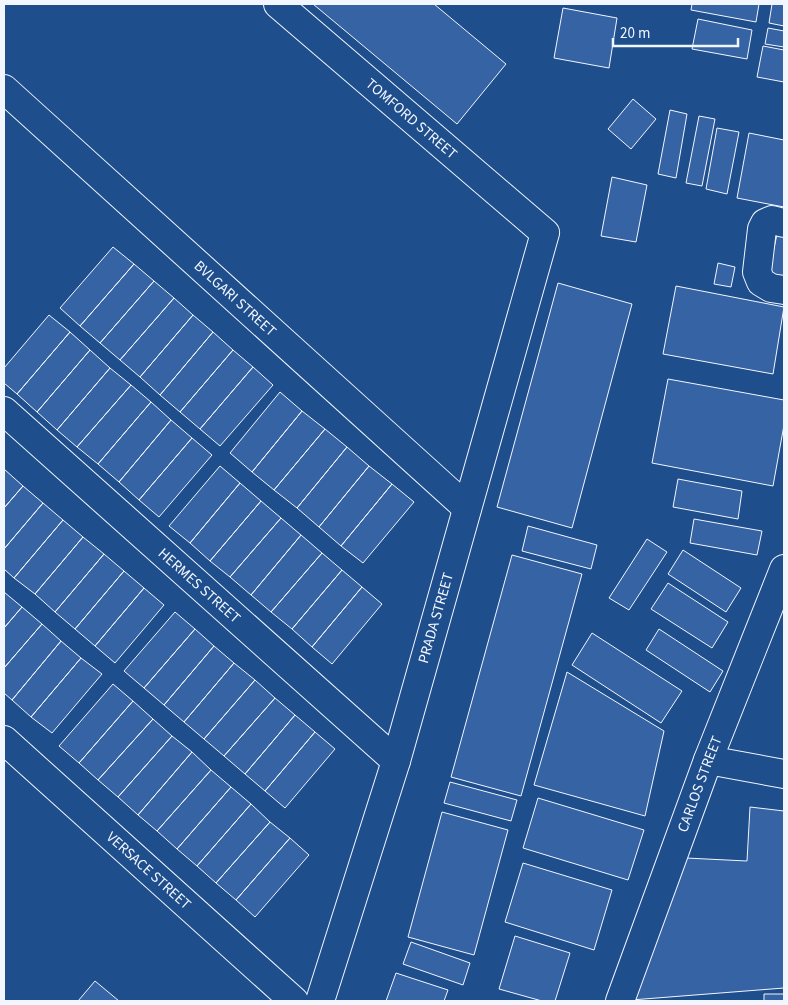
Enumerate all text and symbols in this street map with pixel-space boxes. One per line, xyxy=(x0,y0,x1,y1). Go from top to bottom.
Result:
scale bar xyxy=(613,15,738,47)
text: 20 m xyxy=(620,23,650,44)
street label: TOMFORD STREET xyxy=(361,73,462,164)
street label: BVLGARI STREET xyxy=(190,256,281,341)
street label: HERMES STREET xyxy=(154,543,245,628)
street label: PRADA STREET xyxy=(413,570,459,666)
street label: CARLOS STREET xyxy=(672,733,727,835)
street label: VERSACE STREET xyxy=(102,827,196,914)

